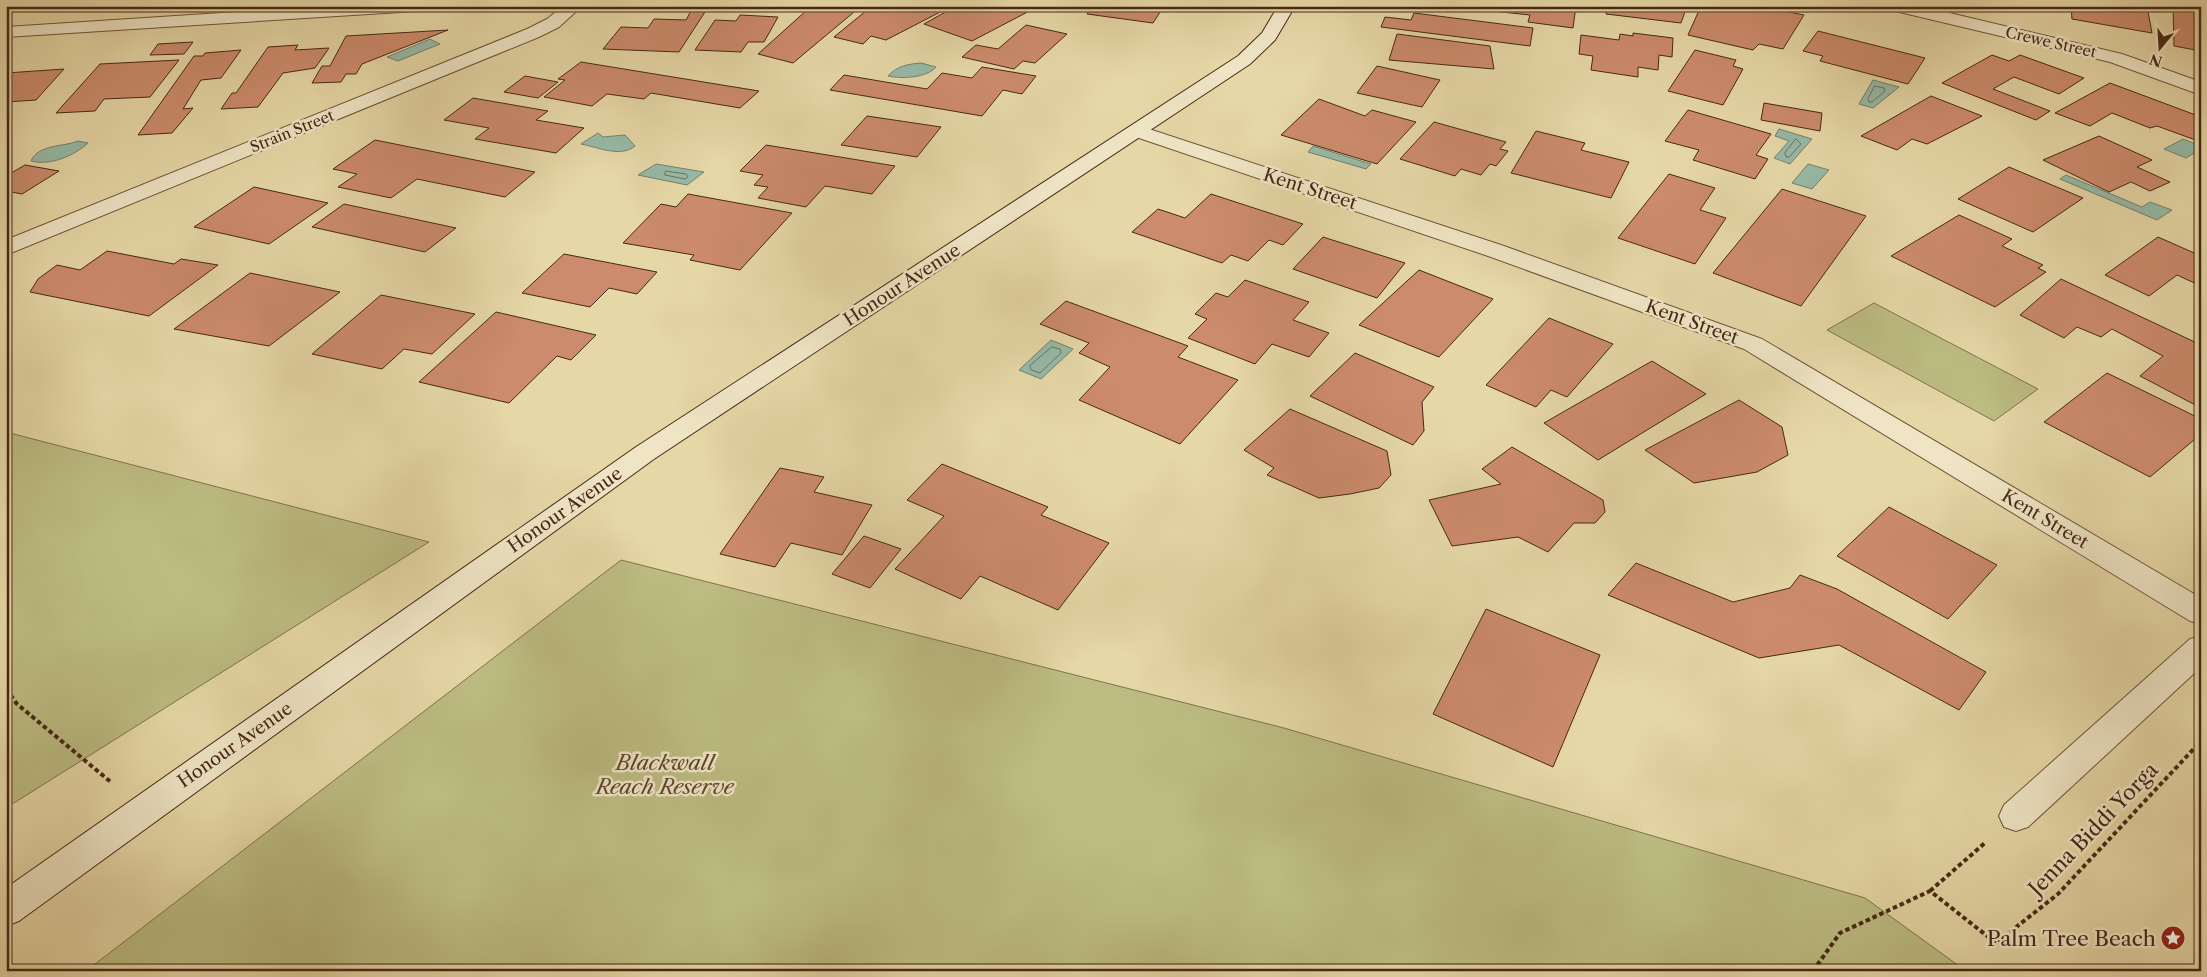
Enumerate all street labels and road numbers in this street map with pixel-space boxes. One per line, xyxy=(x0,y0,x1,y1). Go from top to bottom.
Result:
street label: Crewe Street xyxy=(2004,22,2099,62)
street label: Strain Street xyxy=(247,105,337,156)
street label: Kent Street xyxy=(1260,164,1360,215)
street label: Honour Avenue xyxy=(840,239,964,331)
street label: Kent Street xyxy=(1643,295,1742,349)
street label: Honour Avenue xyxy=(504,462,626,558)
street label: Kent Street xyxy=(1998,485,2093,554)
street label: Honour Avenue xyxy=(174,697,296,793)
street label: Jenna Biddi Yorga xyxy=(2021,756,2164,903)

